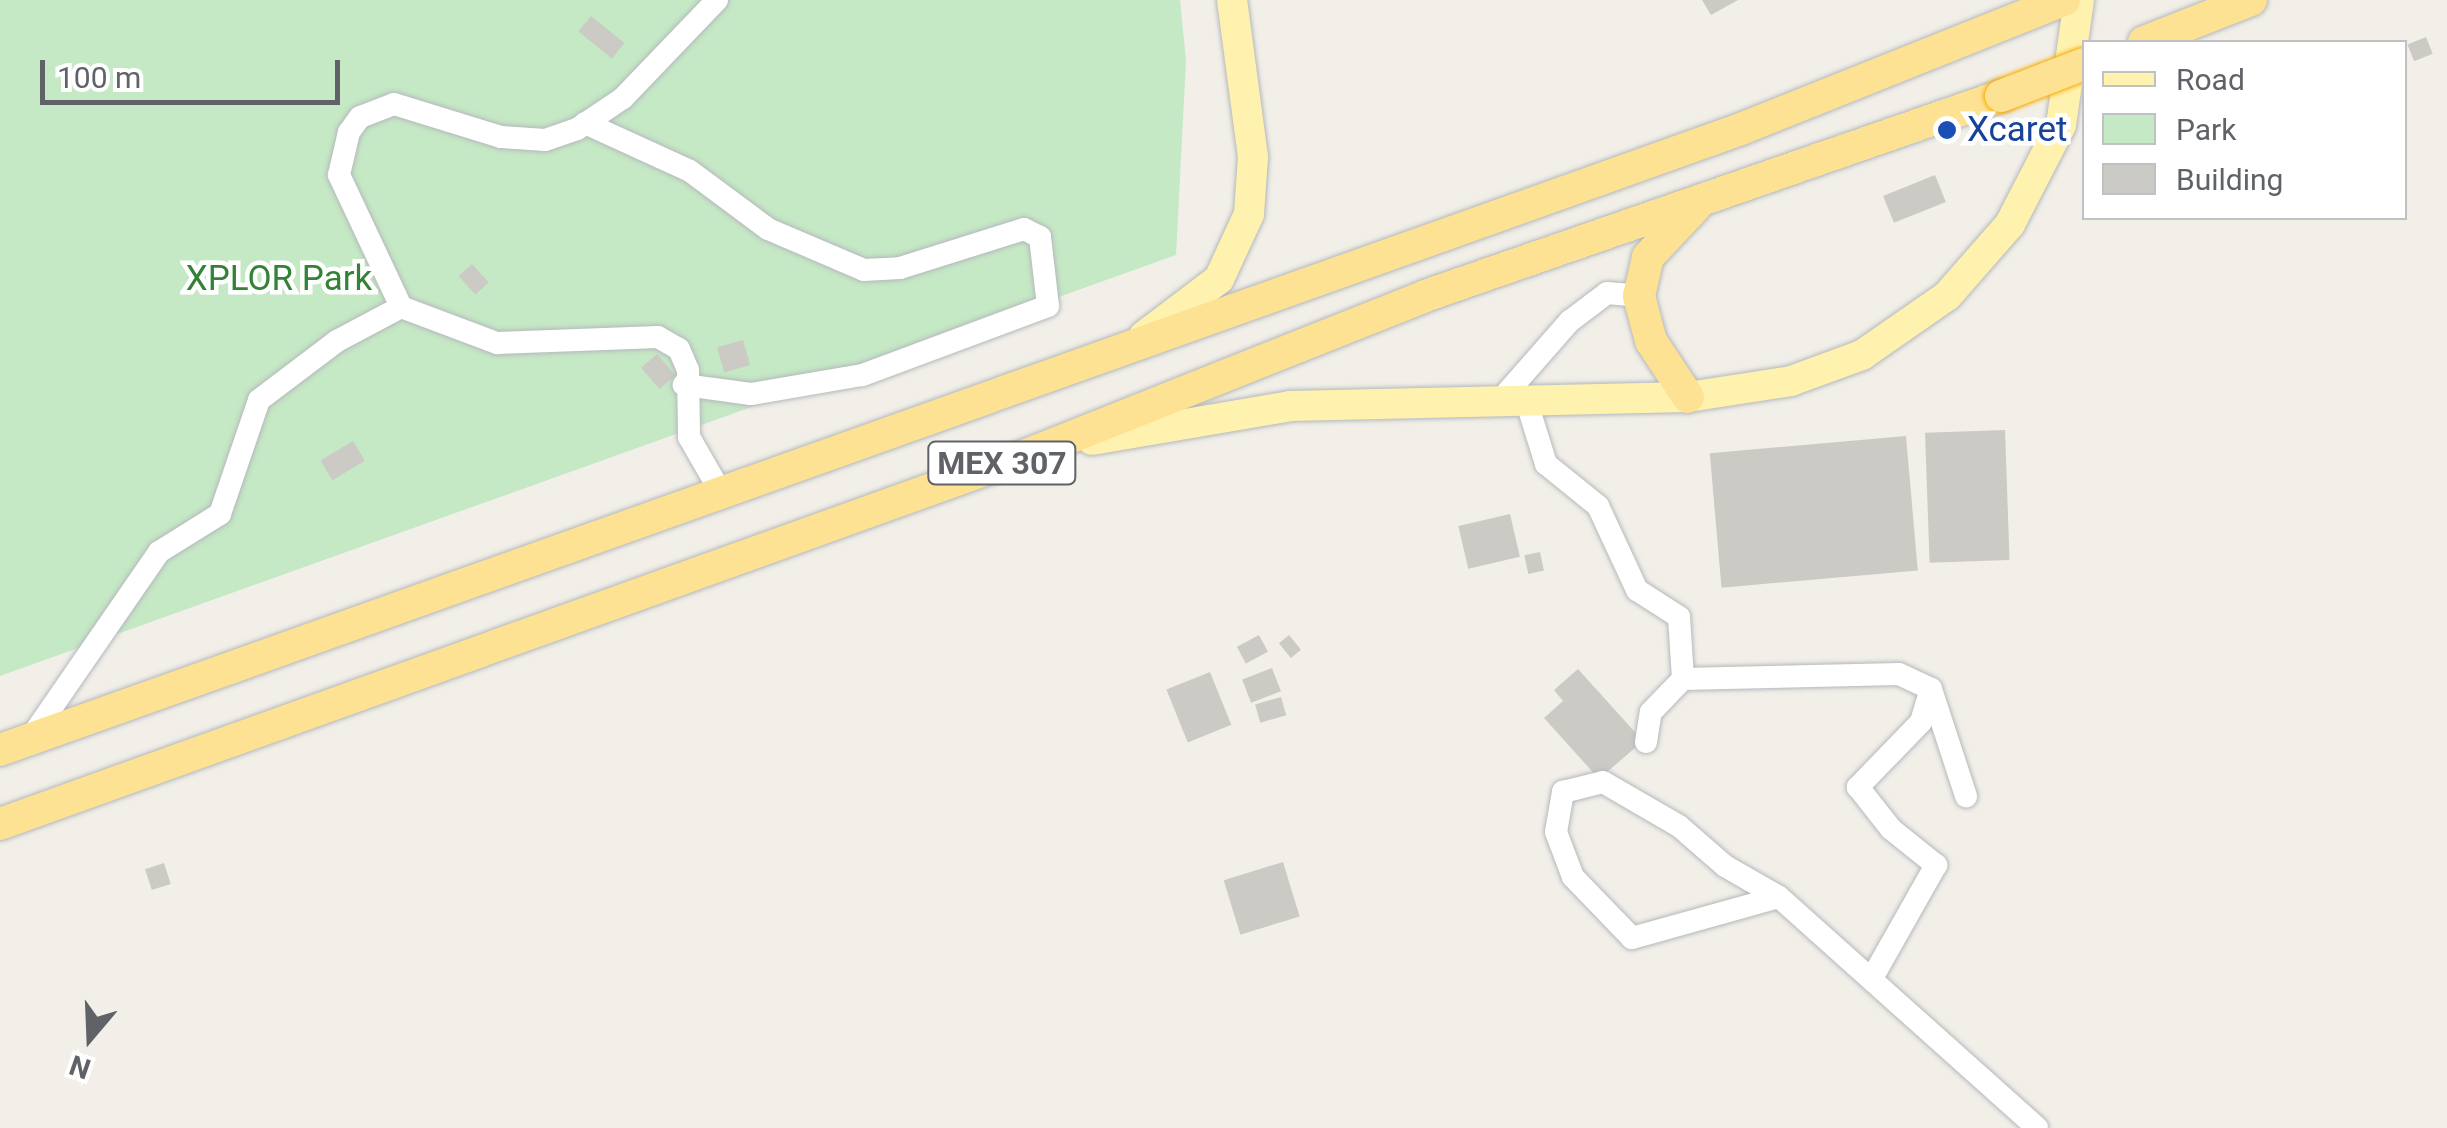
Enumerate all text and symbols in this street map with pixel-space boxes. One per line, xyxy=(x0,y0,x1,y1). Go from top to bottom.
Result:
scale bar xyxy=(45,40,345,102)
legend xyxy=(2082,40,2407,220)
text: 100 m xyxy=(57,60,141,95)
text: Road xyxy=(2176,62,2245,97)
place label: Xcaret xyxy=(1967,109,2067,151)
text: Park xyxy=(2176,112,2236,147)
marker: Xcaret xyxy=(1936,119,1958,141)
text: Building xyxy=(2176,162,2283,197)
park label: XPLOR Park xyxy=(186,258,372,300)
road number: MEX 307 xyxy=(927,436,1077,490)
north arrow xyxy=(40,988,140,1088)
text: N xyxy=(65,1048,95,1086)

